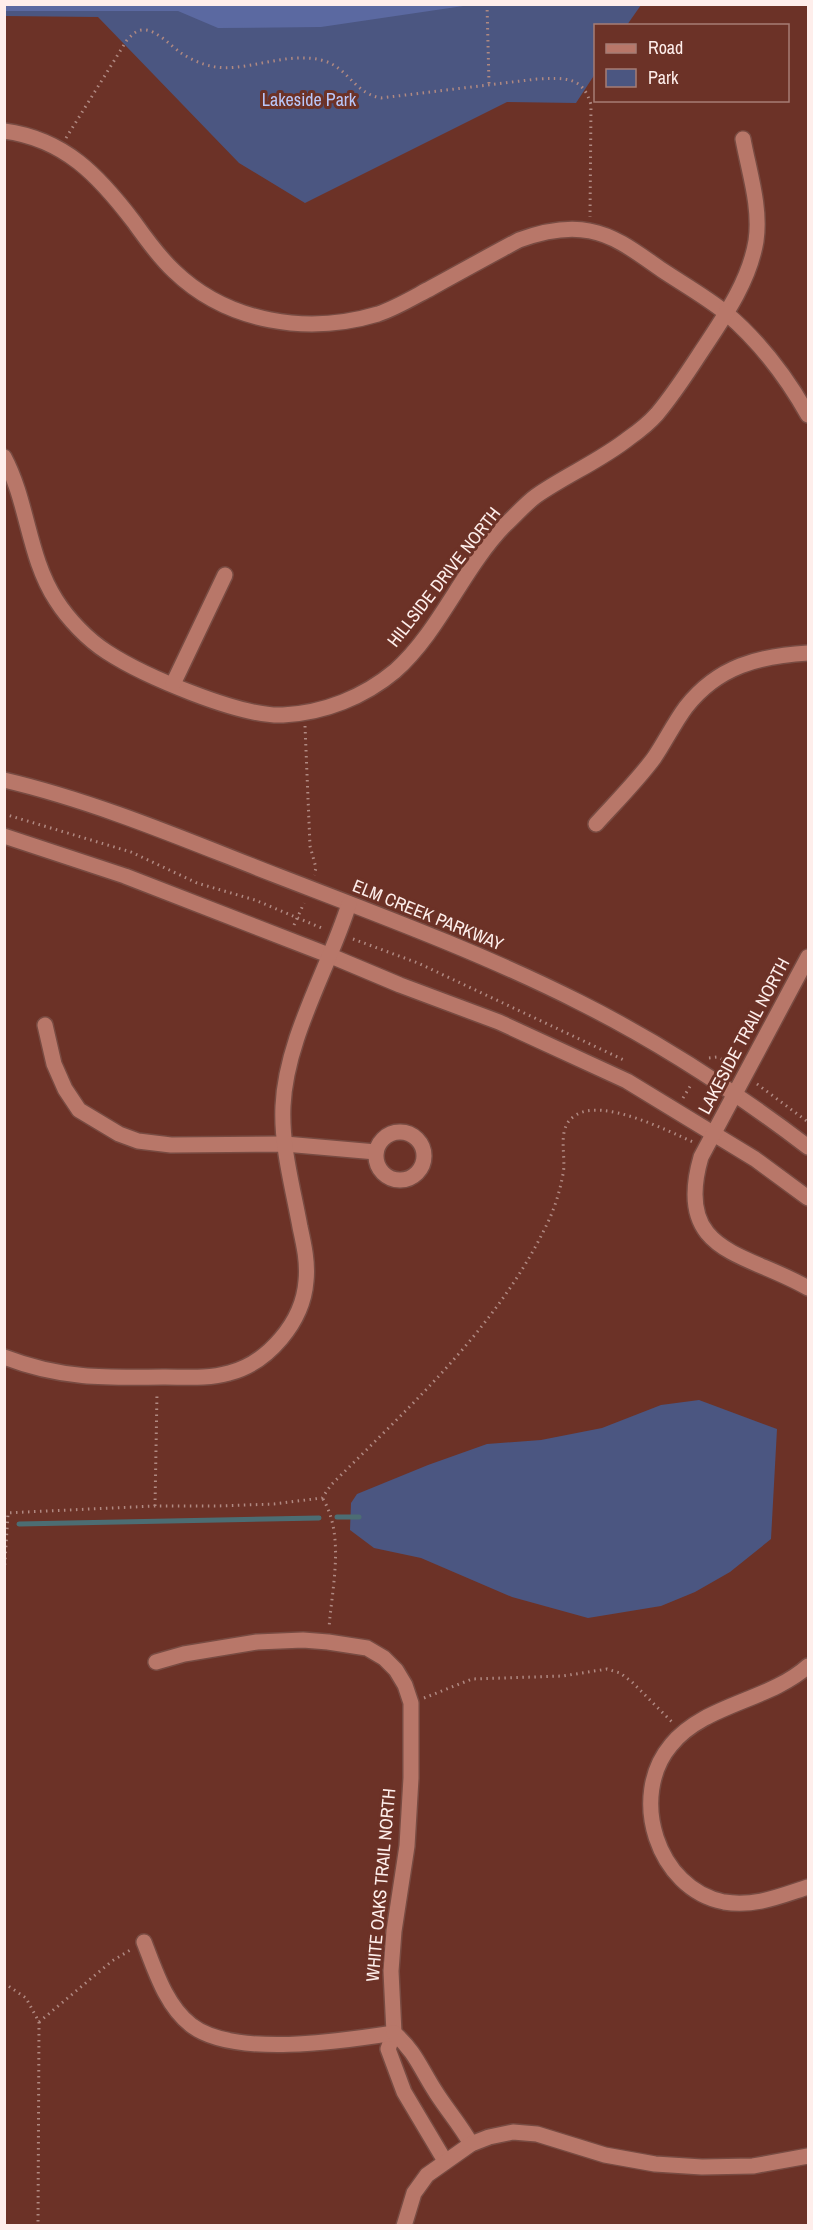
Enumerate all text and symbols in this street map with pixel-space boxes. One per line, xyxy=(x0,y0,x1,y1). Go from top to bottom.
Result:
legend xyxy=(594,24,789,102)
text: Road xyxy=(648,35,683,60)
text: Park xyxy=(648,65,679,90)
park label: Lakeside Park xyxy=(262,87,357,112)
street label: HILLSIDE DRIVE NORTH xyxy=(381,502,506,652)
street label: ELM CREEK PARKWAY xyxy=(349,873,507,956)
street label: LAKESIDE TRAIL NORTH xyxy=(692,953,795,1118)
street label: WHITE OAKS TRAIL NORTH xyxy=(360,1787,401,1983)

